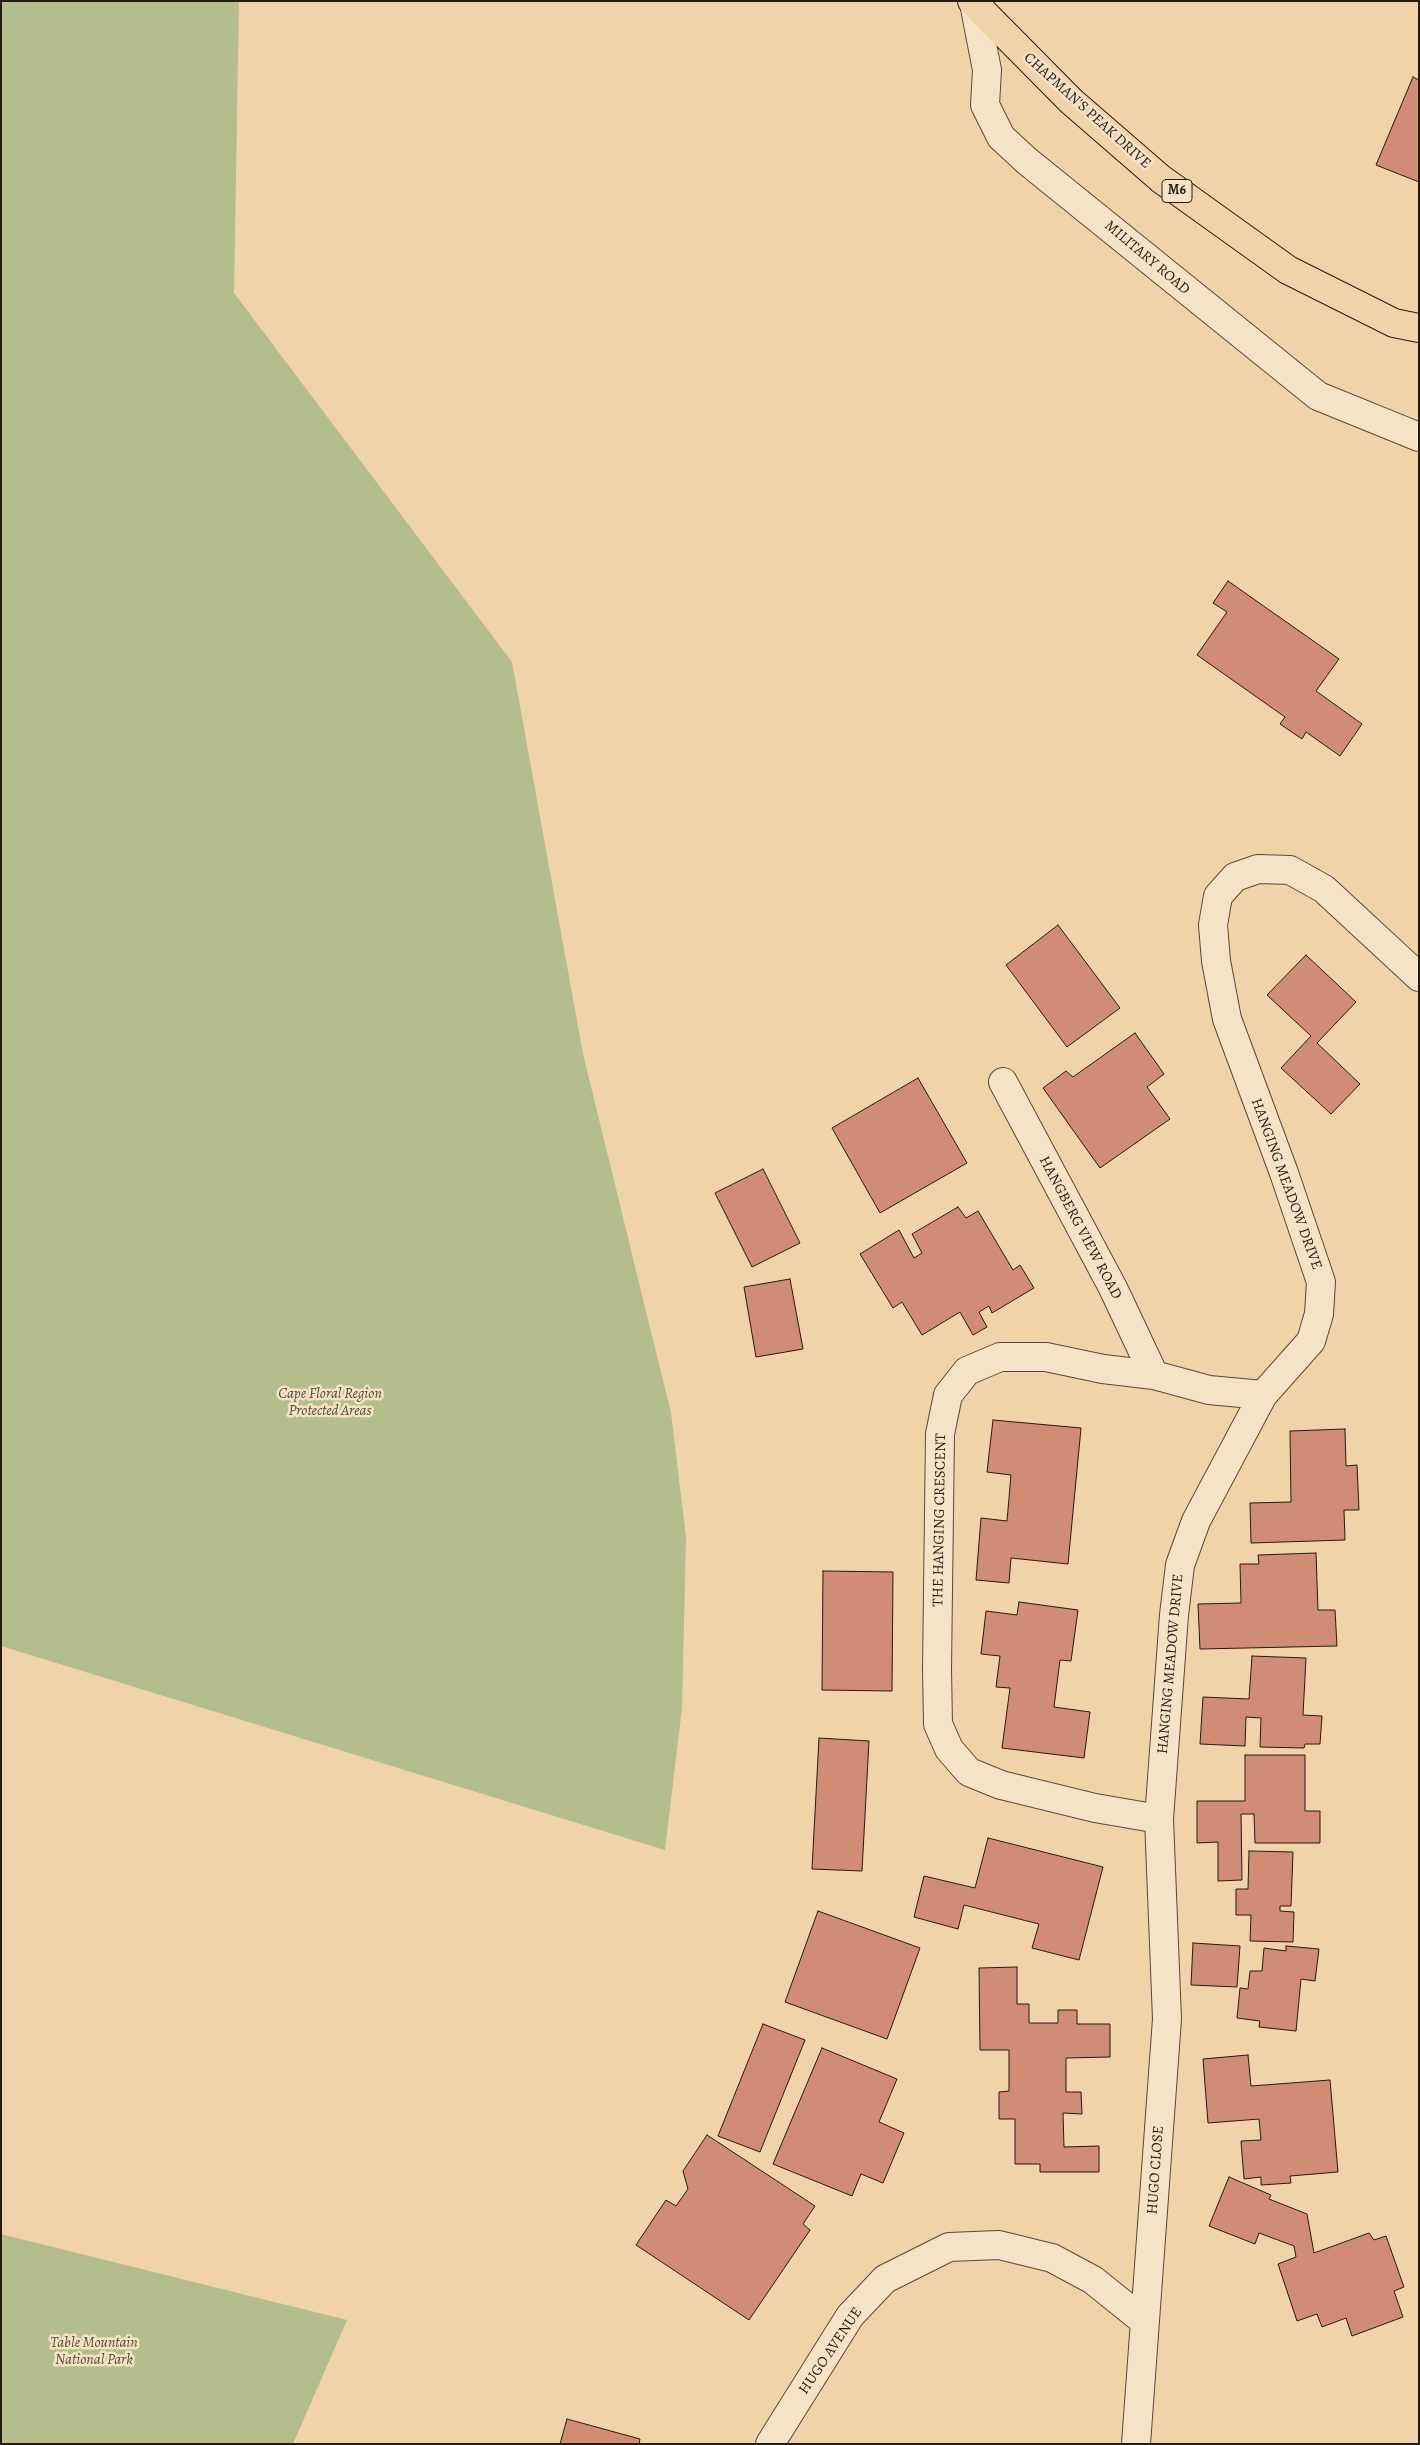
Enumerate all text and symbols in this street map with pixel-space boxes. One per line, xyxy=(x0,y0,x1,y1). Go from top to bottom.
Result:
street label: CHAPMAN'S PEAK DRIVE xyxy=(1020,49,1154,173)
road number: M6 xyxy=(1162,180,1192,202)
street label: MILITARY ROAD xyxy=(1101,217,1193,299)
street label: HANGING MEADOW DRIVE xyxy=(1247,1096,1325,1272)
street label: HANGBERG VIEW ROAD xyxy=(1035,1153,1125,1303)
park label: Cape Floral Region Protected Areas xyxy=(278,1385,382,1420)
street label: THE HANGING CRESCENT xyxy=(929,1433,951,1607)
street label: HANGING MEADOW DRIVE xyxy=(1154,1573,1188,1755)
street label: HUGO CLOSE xyxy=(1144,2125,1168,2215)
street label: HUGO AVENUE xyxy=(795,2304,867,2398)
park label: Table Mountain National Park xyxy=(50,2334,138,2369)

